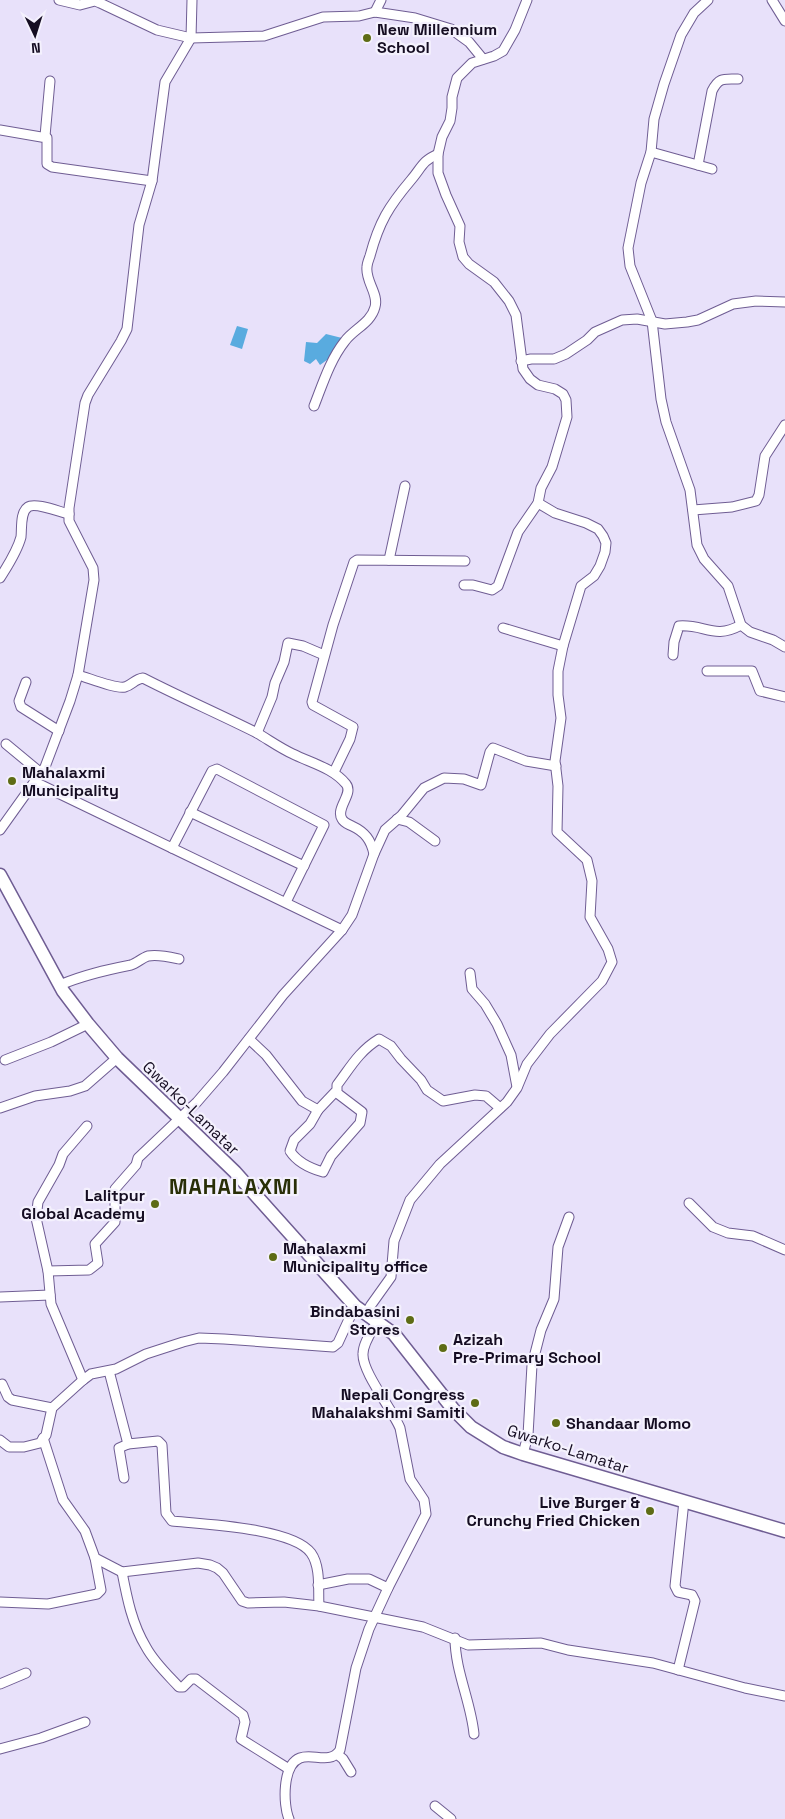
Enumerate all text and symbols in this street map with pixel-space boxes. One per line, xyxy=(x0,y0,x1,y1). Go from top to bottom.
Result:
north arrow xyxy=(10,10,60,60)
place label: New Millennium School xyxy=(377,19,497,58)
marker: New Millennium School xyxy=(361,32,373,44)
text: N xyxy=(31,39,41,57)
place label: Mahalaxmi Municipality xyxy=(22,762,119,801)
marker: Mahalaxmi Municipality xyxy=(6,775,18,787)
street label: Gwarko-Lamatar xyxy=(138,1056,244,1160)
district label: MAHALAXMI xyxy=(169,1173,299,1200)
place label: Lalitpur Global Academy xyxy=(21,1185,145,1224)
marker: Lalitpur Global Academy xyxy=(149,1198,161,1210)
place label: Mahalaxmi Municipality office xyxy=(283,1238,428,1277)
marker: Mahalaxmi Municipality office xyxy=(267,1251,279,1263)
place label: Bindabasini Stores xyxy=(310,1301,400,1340)
marker: Bindabasini Stores xyxy=(404,1314,416,1326)
place label: Azizah Pre-Primary School xyxy=(453,1329,601,1368)
marker: Azizah Pre-Primary School xyxy=(437,1342,449,1354)
place label: Nepali Congress Mahalakshmi Samiti xyxy=(312,1384,465,1423)
marker: Nepali Congress Mahalakshmi Samiti xyxy=(469,1397,481,1409)
place label: Shandaar Momo xyxy=(566,1413,691,1434)
marker: Shandaar Momo xyxy=(550,1417,562,1429)
street label: Gwarko-Lamatar xyxy=(504,1419,632,1479)
place label: Live Burger & Crunchy Fried Chicken xyxy=(467,1492,641,1531)
marker: Live Burger & Crunchy Fried Chicken xyxy=(644,1505,656,1517)

